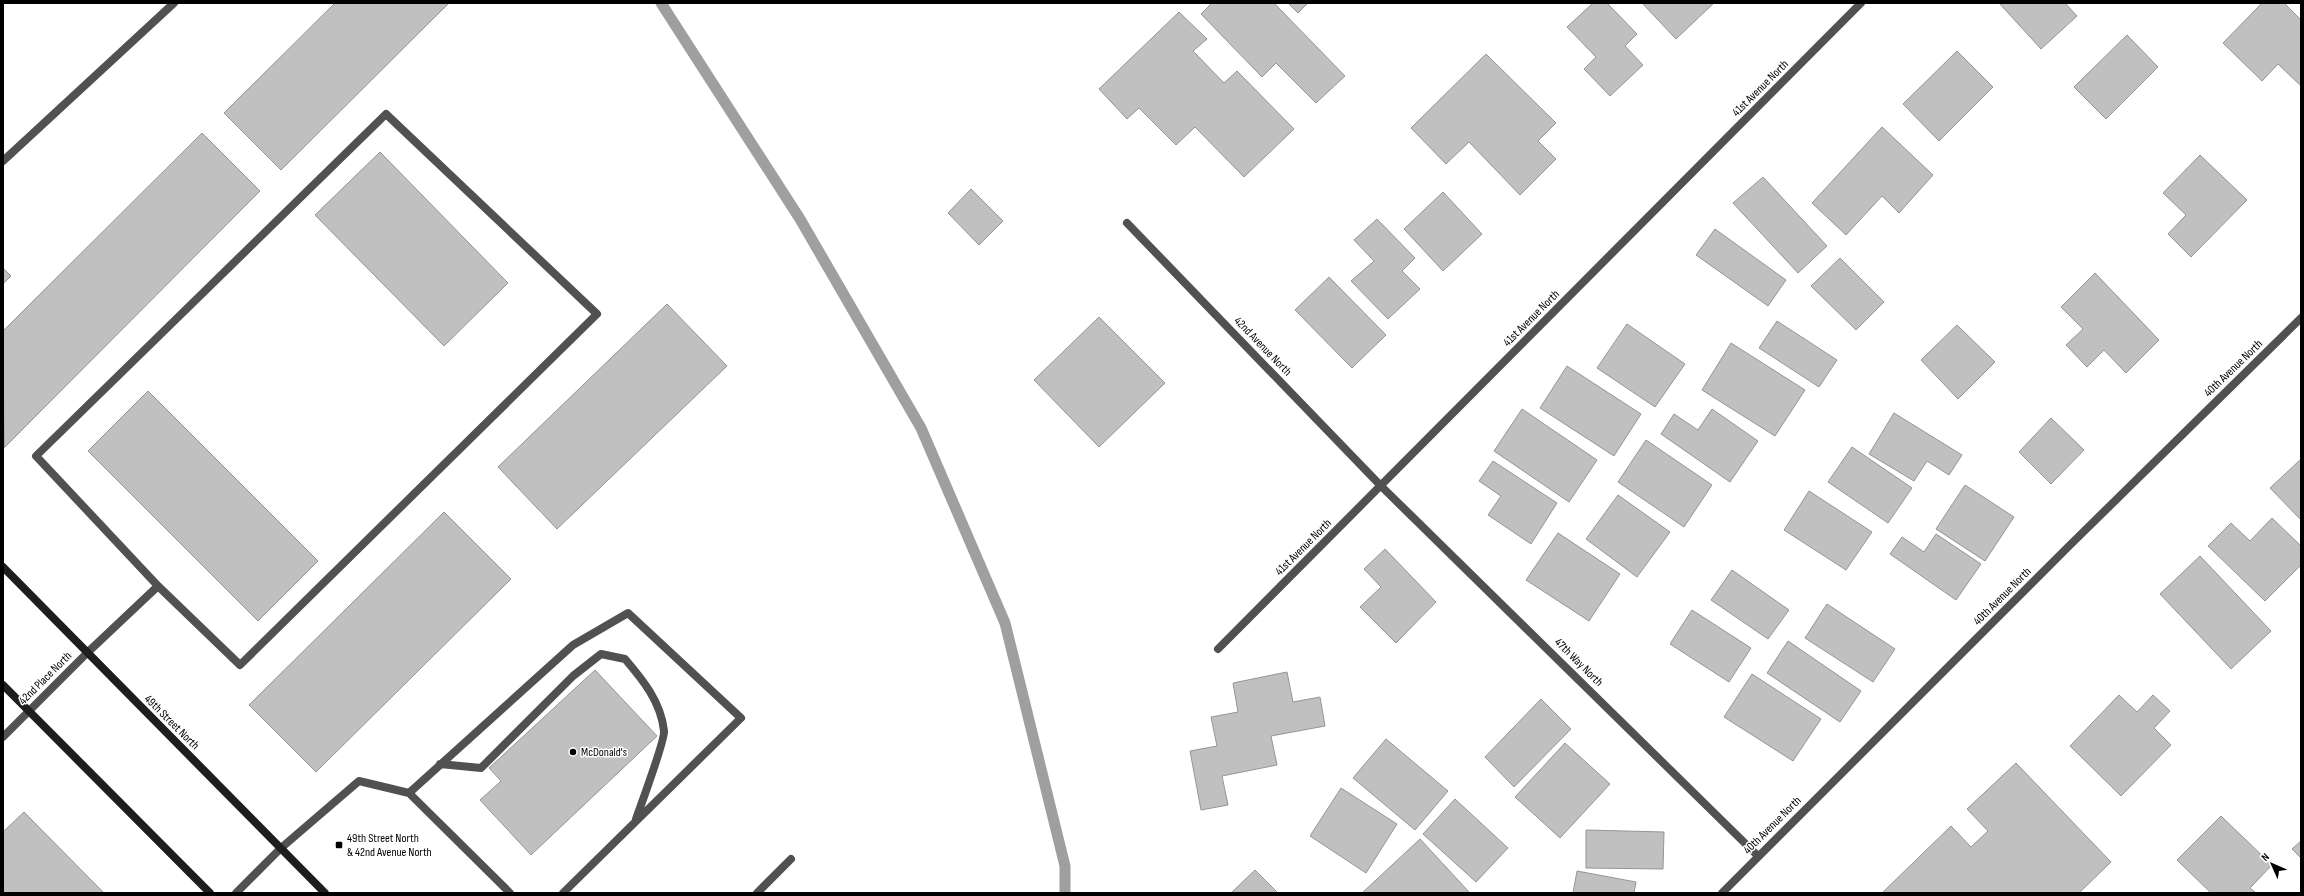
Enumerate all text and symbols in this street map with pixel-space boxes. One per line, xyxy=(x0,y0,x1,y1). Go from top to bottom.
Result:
street label: 41st Avenue North xyxy=(1729,57,1792,120)
street label: 41st Avenue North xyxy=(1500,287,1563,350)
street label: 42nd Avenue North xyxy=(1231,314,1295,379)
street label: 40th Avenue North xyxy=(2201,337,2266,400)
street label: 41st Avenue North xyxy=(1272,516,1335,579)
street label: 40th Avenue North xyxy=(1970,564,2034,628)
street label: 47th Way North xyxy=(1551,635,1606,690)
street label: 42nd Place North xyxy=(16,649,75,708)
street label: 49th Street North xyxy=(141,692,202,753)
place label: McDonald's xyxy=(581,745,627,760)
marker: McDonald's xyxy=(568,747,578,757)
street label: 40th Avenue North xyxy=(1740,793,1804,857)
place label: 49th Street North & 42nd Avenue North xyxy=(347,831,432,860)
marker: 49th Street North & 42nd Avenue North xyxy=(334,840,344,850)
north arrow xyxy=(2252,844,2292,884)
text: N xyxy=(2259,851,2272,864)

